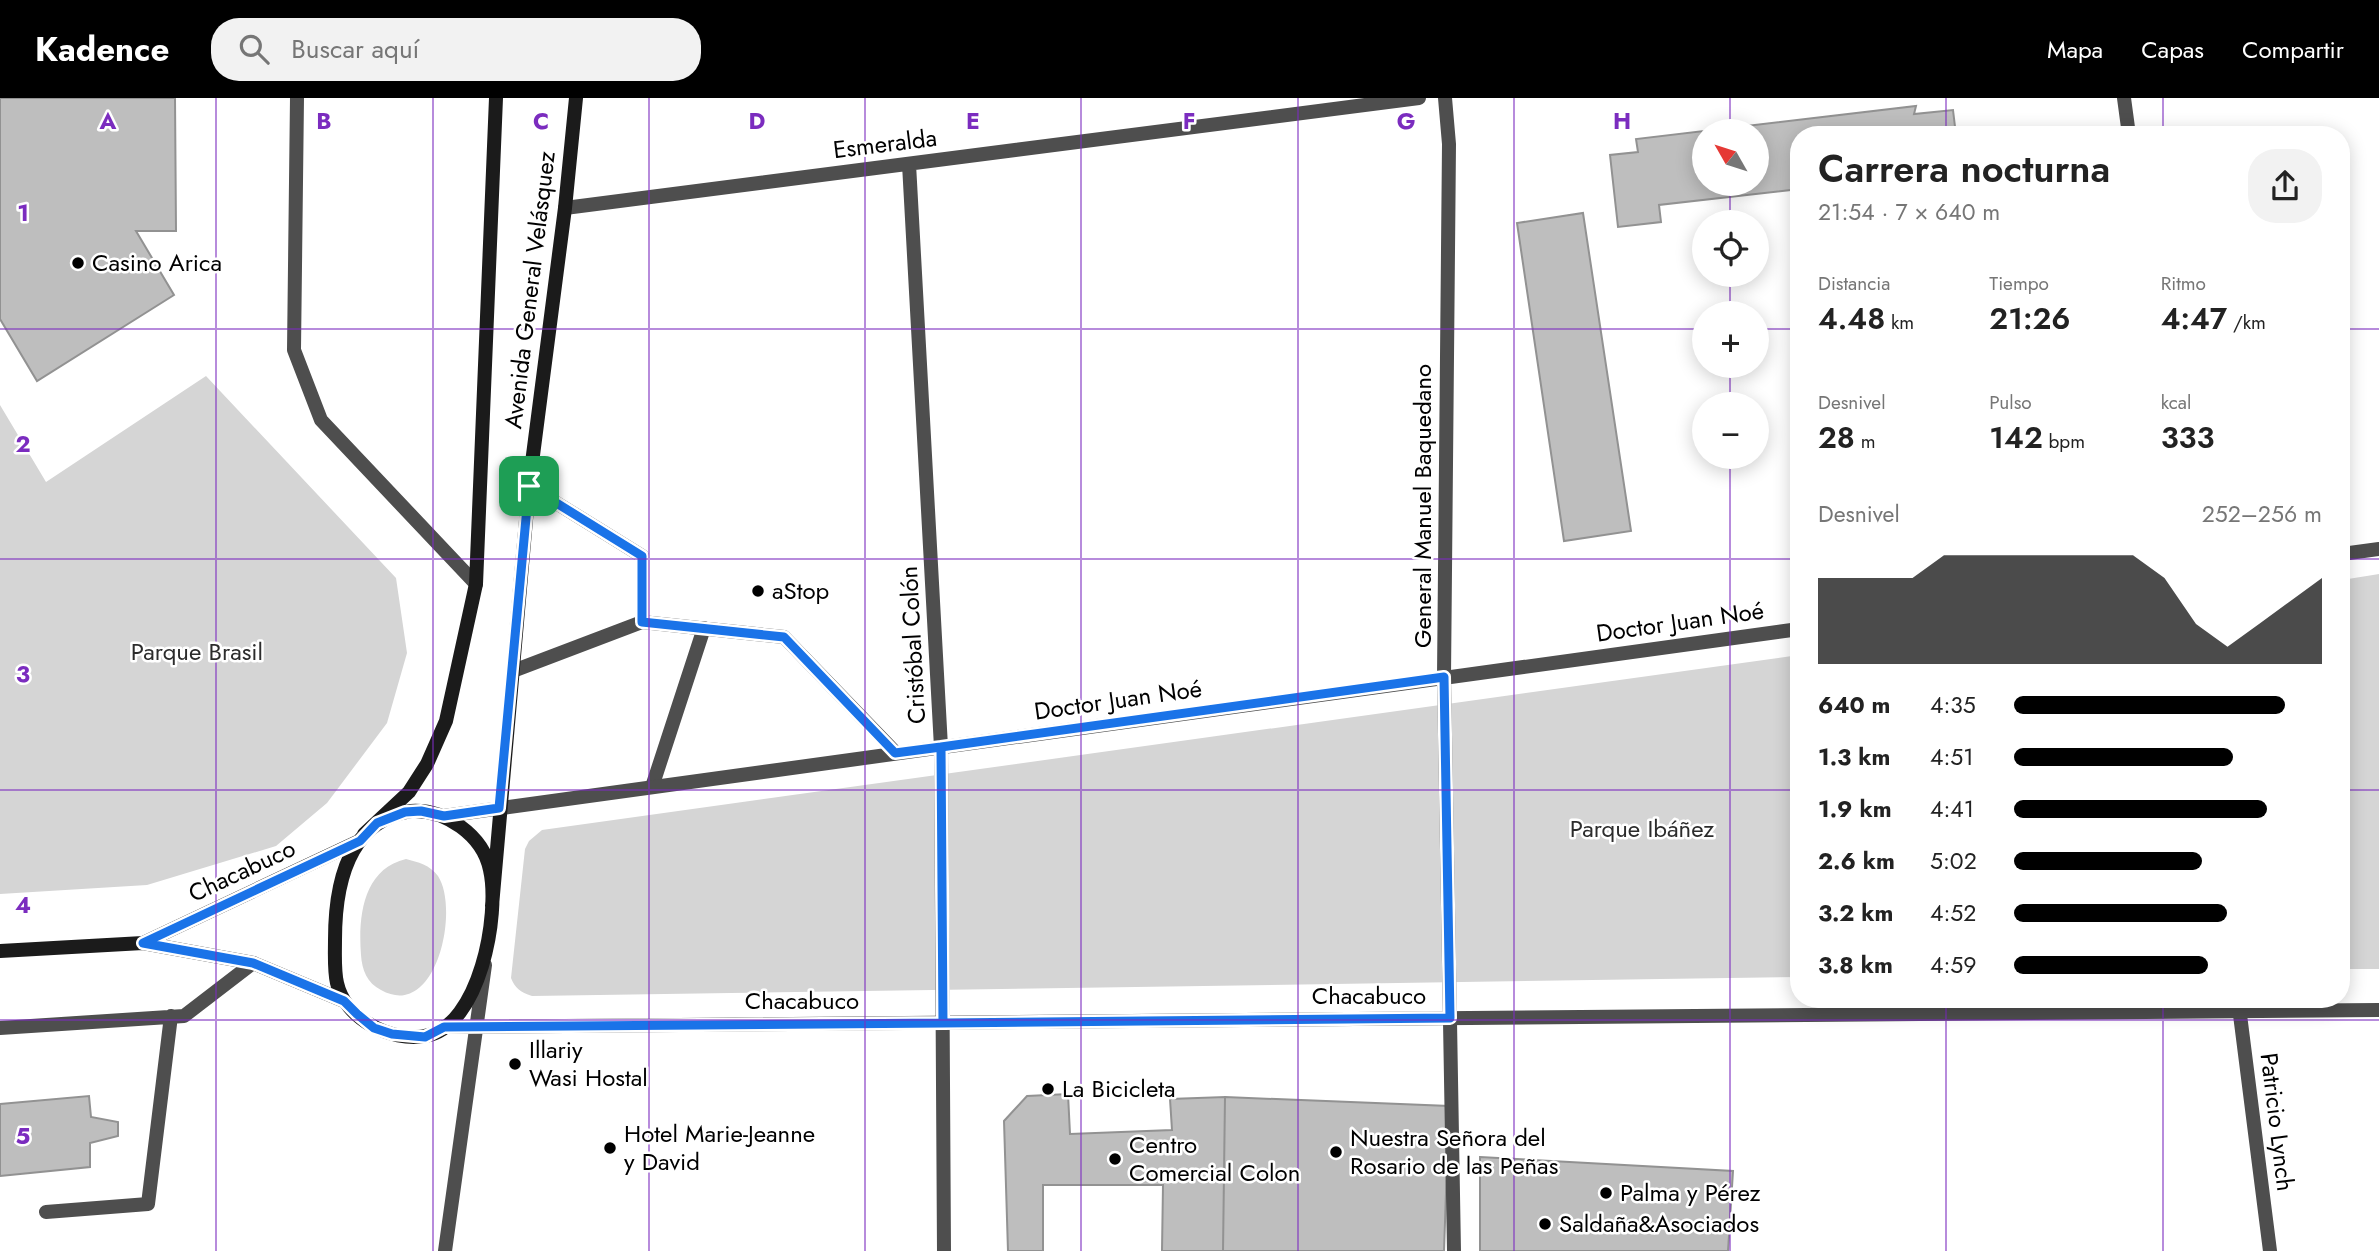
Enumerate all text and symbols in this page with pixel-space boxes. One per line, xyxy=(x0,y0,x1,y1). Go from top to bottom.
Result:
search box xyxy=(211,18,701,81)
text: Kadence xyxy=(35,26,169,73)
icon: search xyxy=(235,30,273,68)
text: Buscar aquí xyxy=(291,30,419,68)
text: Mapa xyxy=(2047,32,2103,67)
text: Capas xyxy=(2141,32,2204,67)
text: Compartir xyxy=(2242,32,2344,67)
text: A xyxy=(99,104,117,138)
text: B xyxy=(316,104,332,138)
text: C xyxy=(533,104,549,138)
text: D xyxy=(749,104,766,138)
text: E xyxy=(966,104,980,138)
text: F xyxy=(1183,104,1195,138)
text: G xyxy=(1397,104,1415,138)
text: H xyxy=(1613,104,1631,138)
north arrow xyxy=(1692,119,1769,196)
map controls xyxy=(1692,119,1769,469)
street label: Esmeralda xyxy=(831,120,939,167)
text: Carrera nocturna xyxy=(1818,141,2110,196)
street label: Avenida General Velásquez xyxy=(495,149,564,431)
button: share xyxy=(2248,149,2322,223)
text: 21:54 · 7 × 640 m xyxy=(1818,195,2000,229)
text: 1 xyxy=(17,196,29,230)
button: locate xyxy=(1692,210,1769,287)
place label: Casino Arica xyxy=(92,245,222,280)
marker: Casino Arica xyxy=(70,255,86,271)
text: Distancia xyxy=(1818,270,1890,297)
text: Tiempo xyxy=(1989,270,2049,297)
text: Ritmo xyxy=(2161,270,2206,297)
text: 4.48 xyxy=(1818,297,1885,340)
text: 21:26 xyxy=(1989,297,2070,340)
text: 4:47 xyxy=(2161,297,2227,340)
button: + xyxy=(1692,301,1769,378)
text: km xyxy=(1885,309,1914,336)
text: /km xyxy=(2227,309,2266,336)
street label: General Manuel Baquedano xyxy=(1405,364,1440,648)
text: Desnivel xyxy=(1818,389,1886,416)
text: Pulso xyxy=(1989,389,2032,416)
text: kcal xyxy=(2161,389,2191,416)
button: − xyxy=(1692,392,1769,469)
text: 28 xyxy=(1818,416,1855,459)
text: 142 xyxy=(1989,416,2043,459)
text: 333 xyxy=(2161,416,2214,459)
text: 2 xyxy=(15,427,31,461)
text: m xyxy=(1855,428,1875,455)
text: bpm xyxy=(2043,428,2085,455)
pin xyxy=(499,456,559,516)
icon: arrive xyxy=(510,467,548,505)
text: Desnivel xyxy=(1818,497,1900,531)
text: 252–256 m xyxy=(2202,497,2322,531)
street label: Cristóbal Colón xyxy=(891,565,934,725)
place label: aStop xyxy=(772,573,829,608)
marker: aStop xyxy=(750,583,766,599)
street label: Doctor Juan Noé xyxy=(1594,592,1766,651)
park label: Parque Brasil xyxy=(131,634,263,669)
text: 3 xyxy=(16,657,30,691)
street label: Doctor Juan Noé xyxy=(1032,670,1204,729)
text: 640 m xyxy=(1818,688,1890,722)
text: 4:35 xyxy=(1930,688,1976,722)
text: 1.3 km xyxy=(1818,740,1890,774)
text: 4:51 xyxy=(1930,740,1974,774)
text: 1.9 km xyxy=(1818,792,1892,826)
text: 4:41 xyxy=(1930,792,1974,826)
park label: Parque Ibáñez xyxy=(1570,811,1714,846)
street label: Chacabuco xyxy=(183,830,301,911)
text: 2.6 km xyxy=(1818,844,1895,878)
text: 5:02 xyxy=(1930,844,1977,878)
text: 4 xyxy=(15,888,31,922)
text: 3.2 km xyxy=(1818,896,1893,930)
text: 4:52 xyxy=(1930,896,1976,930)
text: 3.8 km xyxy=(1818,948,1893,982)
text: 4:59 xyxy=(1930,948,1977,982)
street label: Chacabuco xyxy=(1312,978,1426,1013)
street label: Chacabuco xyxy=(745,983,859,1018)
place label: Illariy Wasi Hostal xyxy=(529,1032,648,1095)
street label: Patricio Lynch xyxy=(2252,1051,2303,1193)
marker: Illariy Wasi Hostal xyxy=(507,1056,523,1072)
place label: La Bicicleta xyxy=(1062,1071,1176,1106)
marker: La Bicicleta xyxy=(1040,1081,1056,1097)
place label: Hotel Marie-Jeanne y David xyxy=(624,1116,815,1179)
text: 5 xyxy=(16,1119,30,1153)
place label: Nuestra Señora del Rosario de las Peñas xyxy=(1350,1120,1558,1183)
place label: Centro Comercial Colon xyxy=(1129,1127,1300,1190)
marker: Hotel Marie-Jeanne y David xyxy=(602,1140,618,1156)
marker: Nuestra Señora del Rosario de las Peñas xyxy=(1328,1144,1344,1160)
marker: Centro Comercial Colon xyxy=(1107,1151,1123,1167)
place label: Palma y Pérez xyxy=(1620,1175,1760,1210)
marker: Palma y Pérez xyxy=(1598,1185,1614,1201)
place label: Saldaña&Asociados xyxy=(1559,1206,1759,1241)
marker: Saldaña&Asociados xyxy=(1537,1216,1553,1232)

